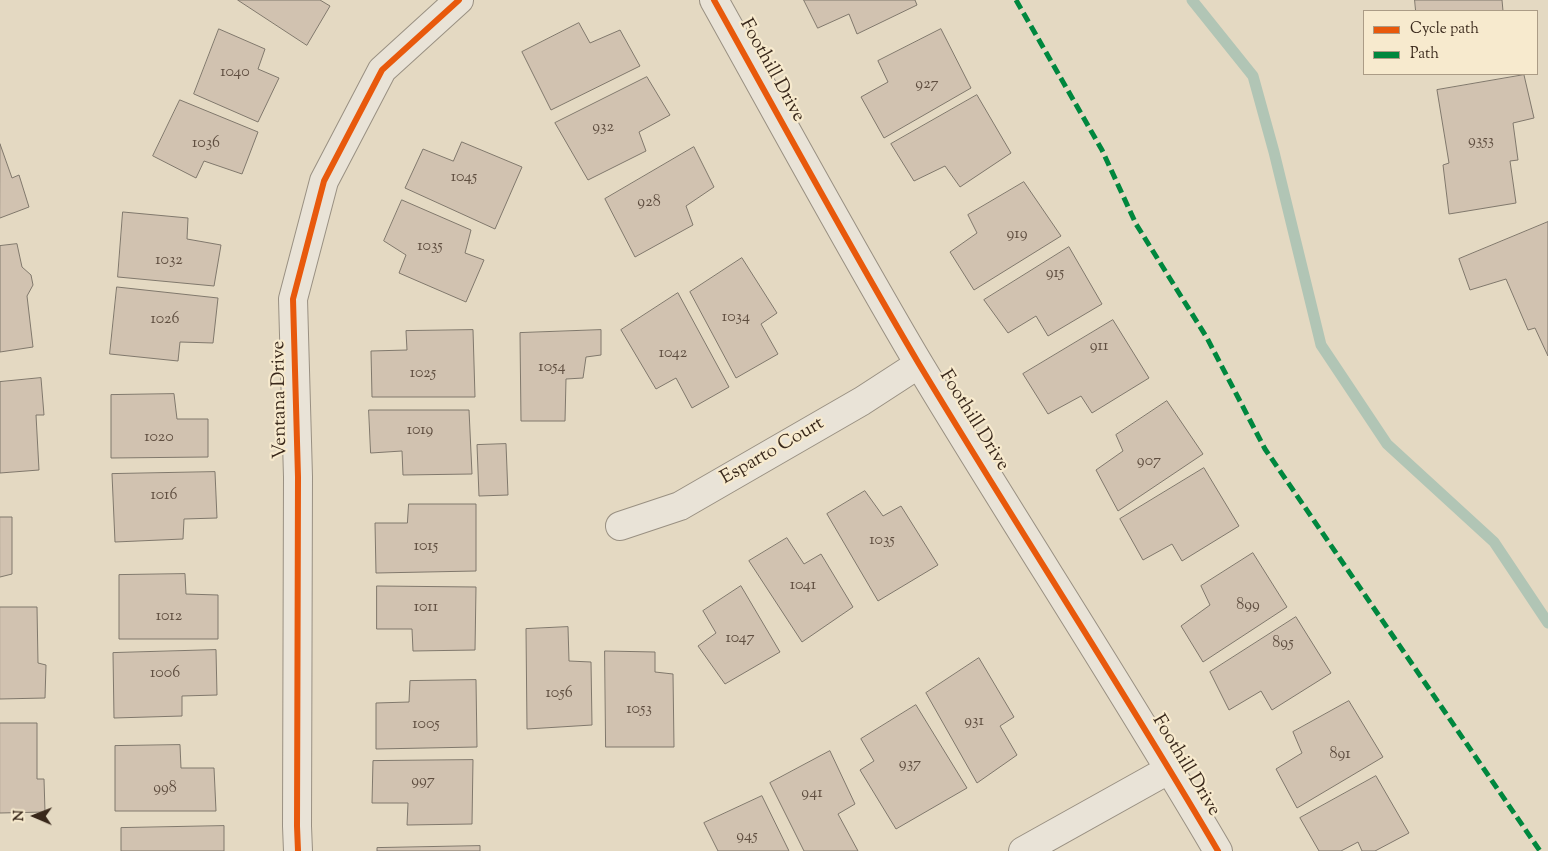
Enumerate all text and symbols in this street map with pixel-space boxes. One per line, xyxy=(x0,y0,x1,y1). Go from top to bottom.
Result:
legend xyxy=(1363,10,1538,75)
street label: Foothill Drive xyxy=(733,15,809,127)
text: Cycle path xyxy=(1410,19,1479,40)
text: Path xyxy=(1410,44,1439,65)
house number: 1040 xyxy=(220,63,250,83)
house number: 927 xyxy=(915,75,939,95)
house number: 932 xyxy=(592,118,614,138)
house number: 9353 xyxy=(1468,132,1494,152)
house number: 1036 xyxy=(192,134,220,154)
house number: 1045 xyxy=(451,168,477,188)
house number: 928 xyxy=(637,193,661,213)
house number: 919 xyxy=(1007,225,1027,245)
house number: 1035 xyxy=(417,237,443,257)
house number: 1032 xyxy=(155,251,183,271)
house number: 915 xyxy=(1046,264,1064,284)
house number: 1034 xyxy=(722,308,750,328)
house number: 1026 xyxy=(150,310,180,330)
house number: 911 xyxy=(1090,337,1108,357)
street label: Ventana Drive xyxy=(269,341,293,459)
house number: 1042 xyxy=(659,344,687,364)
house number: 1054 xyxy=(538,358,566,378)
house number: 1025 xyxy=(410,364,436,384)
street label: Foothill Drive xyxy=(933,366,1013,476)
street label: Esparto Court xyxy=(717,413,829,491)
house number: 1019 xyxy=(407,421,433,441)
house number: 1020 xyxy=(144,428,174,448)
house number: 907 xyxy=(1137,452,1161,472)
house number: 1016 xyxy=(151,486,177,506)
house number: 1035 xyxy=(869,531,895,551)
house number: 1015 xyxy=(414,537,438,557)
house number: 1041 xyxy=(790,576,816,596)
house number: 899 xyxy=(1236,596,1260,616)
house number: 1011 xyxy=(414,598,438,618)
house number: 1012 xyxy=(156,607,182,627)
house number: 1047 xyxy=(725,629,755,649)
house number: 895 xyxy=(1272,634,1294,654)
house number: 1006 xyxy=(150,664,180,684)
house number: 1056 xyxy=(545,684,573,704)
house number: 1053 xyxy=(626,700,652,720)
street label: Foothill Drive xyxy=(1146,711,1224,821)
house number: 931 xyxy=(964,712,984,732)
house number: 1005 xyxy=(412,715,440,735)
house number: 891 xyxy=(1329,745,1351,765)
house number: 937 xyxy=(899,755,921,775)
house number: 997 xyxy=(411,772,435,792)
house number: 998 xyxy=(153,779,177,799)
house number: 941 xyxy=(801,784,823,804)
north arrow xyxy=(10,791,60,841)
text: N xyxy=(10,810,30,822)
house number: 945 xyxy=(736,827,758,847)

